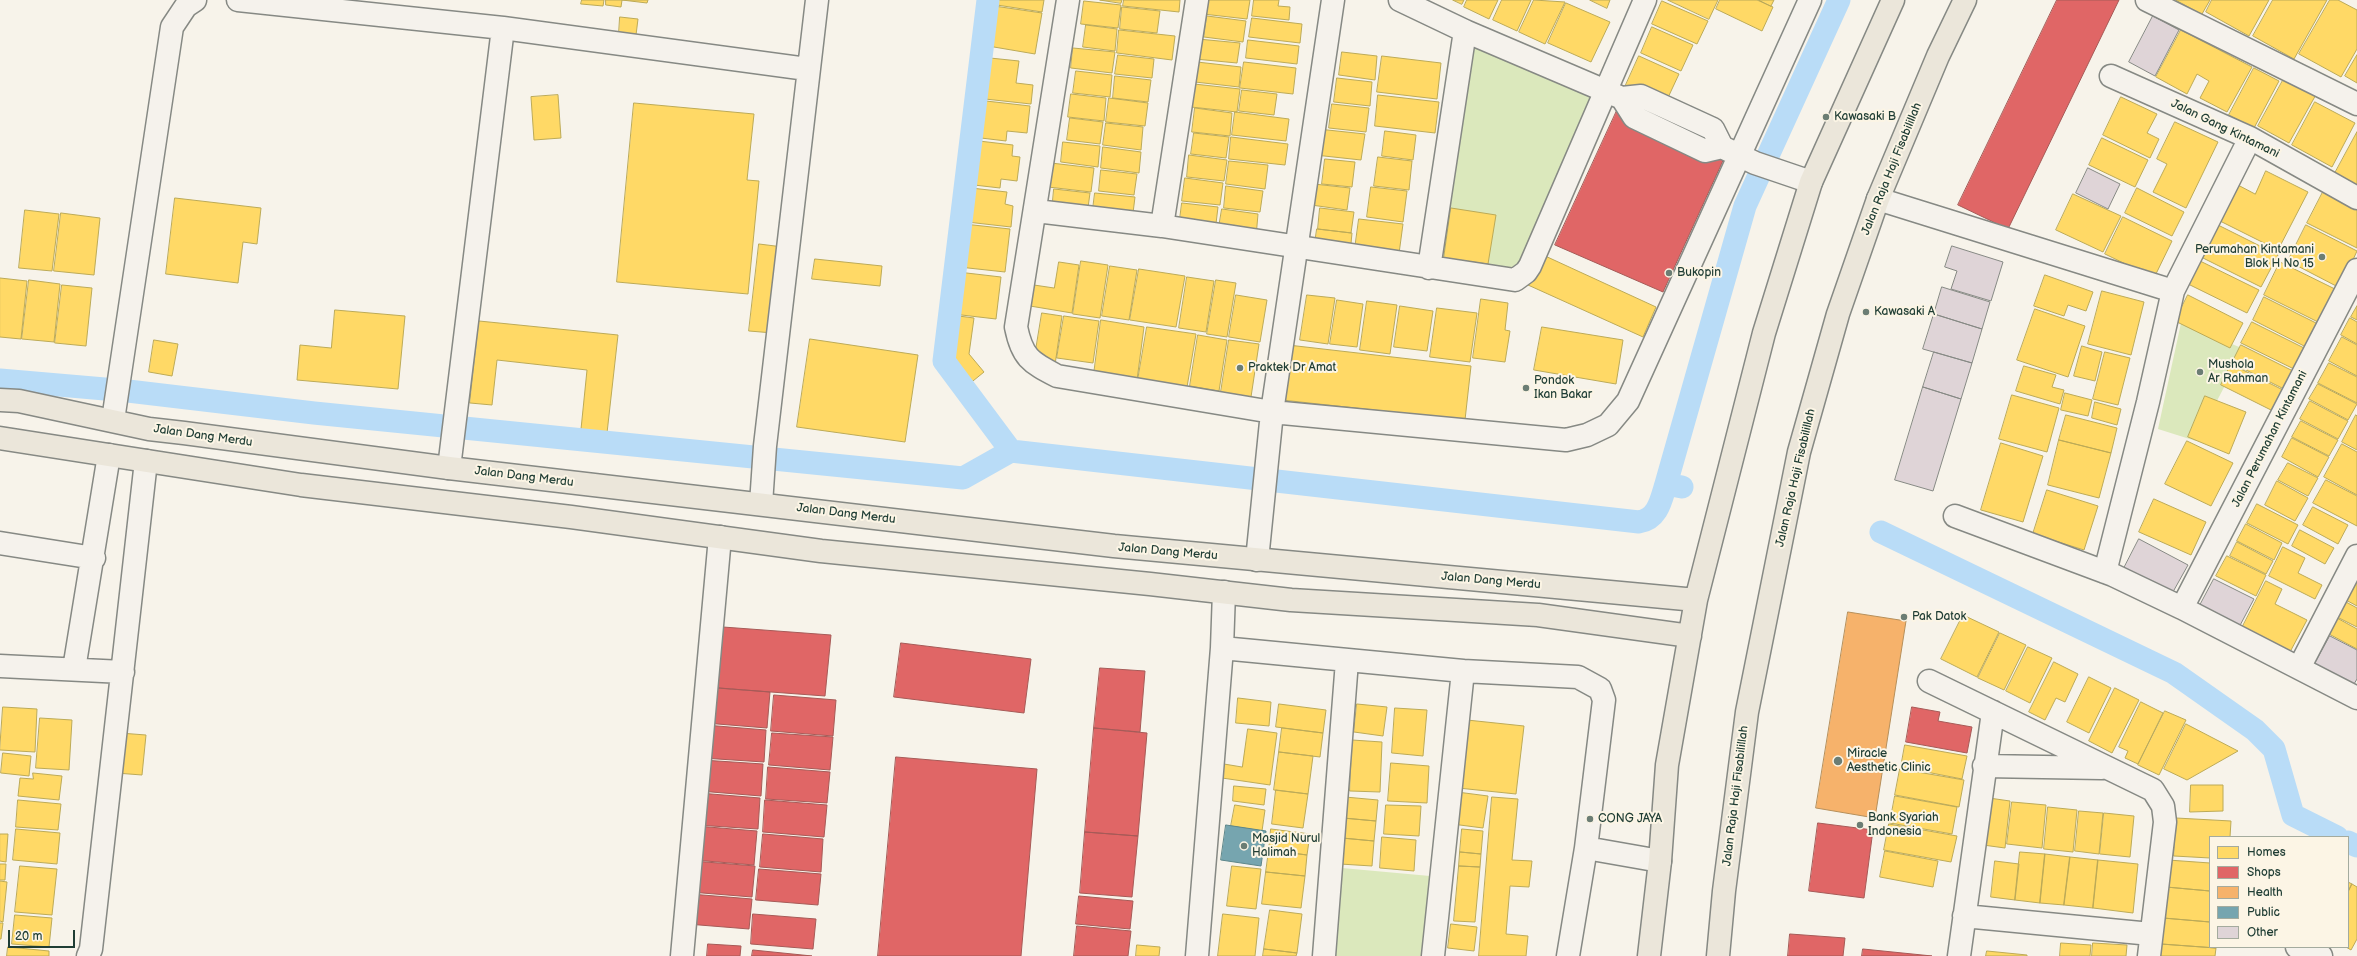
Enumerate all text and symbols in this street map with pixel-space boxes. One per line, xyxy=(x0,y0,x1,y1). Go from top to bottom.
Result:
street label: Jalan Gang Kintamani xyxy=(2169,97,2281,161)
street label: Jalan Raja Haji Fisabilillah xyxy=(1859,101,1925,237)
place label: Kawasaki B xyxy=(1834,110,1896,124)
marker: Kawasaki B xyxy=(1821,112,1831,122)
place label: Perumahan Kintamani Blok H No 15 xyxy=(2195,243,2314,271)
marker: Perumahan Kintamani Blok H No 15 xyxy=(2317,252,2327,262)
place label: Bukopin xyxy=(1677,266,1721,280)
marker: Bukopin xyxy=(1664,268,1674,278)
place label: Kawasaki A xyxy=(1874,305,1935,319)
marker: Kawasaki A xyxy=(1861,307,1871,317)
place label: Mushola Ar Rahman xyxy=(2208,358,2268,386)
place label: Praktek Dr Amat xyxy=(1248,361,1336,375)
marker: Praktek Dr Amat xyxy=(1235,363,1245,373)
marker: Mushola Ar Rahman xyxy=(2195,367,2205,377)
street label: Jalan Perumahan Kintamani xyxy=(2229,368,2311,510)
place label: Pondok Ikan Bakar xyxy=(1534,374,1592,402)
marker: Pondok Ikan Bakar xyxy=(1521,383,1531,393)
street label: Jalan Raja Haji Fisabilillah xyxy=(1773,408,1819,548)
street label: Jalan Dang Merdu xyxy=(153,422,253,450)
street label: Jalan Dang Merdu xyxy=(474,464,574,490)
street label: Jalan Dang Merdu xyxy=(796,501,896,527)
street label: Jalan Dang Merdu xyxy=(1118,540,1218,564)
street label: Jalan Dang Merdu xyxy=(1441,569,1541,593)
place label: Pak Datok xyxy=(1912,610,1966,624)
marker: Pak Datok xyxy=(1899,612,1909,622)
street label: Jalan Raja Haji Fisabilillah xyxy=(1720,725,1752,867)
place label: Miracle Aesthetic Clinic xyxy=(1847,747,1931,775)
marker: Miracle Aesthetic Clinic xyxy=(1832,755,1844,767)
place label: Bank Syariah Indonesia xyxy=(1868,811,1939,839)
place label: CONG JAYA xyxy=(1598,812,1662,826)
marker: CONG JAYA xyxy=(1585,814,1595,824)
marker: Bank Syariah Indonesia xyxy=(1855,820,1865,830)
place label: Masjid Nurul Halimah xyxy=(1252,832,1320,860)
legend xyxy=(2209,836,2349,948)
marker: Masjid Nurul Halimah xyxy=(1239,841,1249,851)
text: Homes xyxy=(2247,845,2286,860)
text: Shops xyxy=(2247,865,2281,880)
text: Health xyxy=(2247,885,2283,900)
text: Public xyxy=(2247,905,2280,920)
scale bar xyxy=(10,922,77,948)
text: Other xyxy=(2247,925,2278,940)
text: 20 m xyxy=(15,929,42,944)

